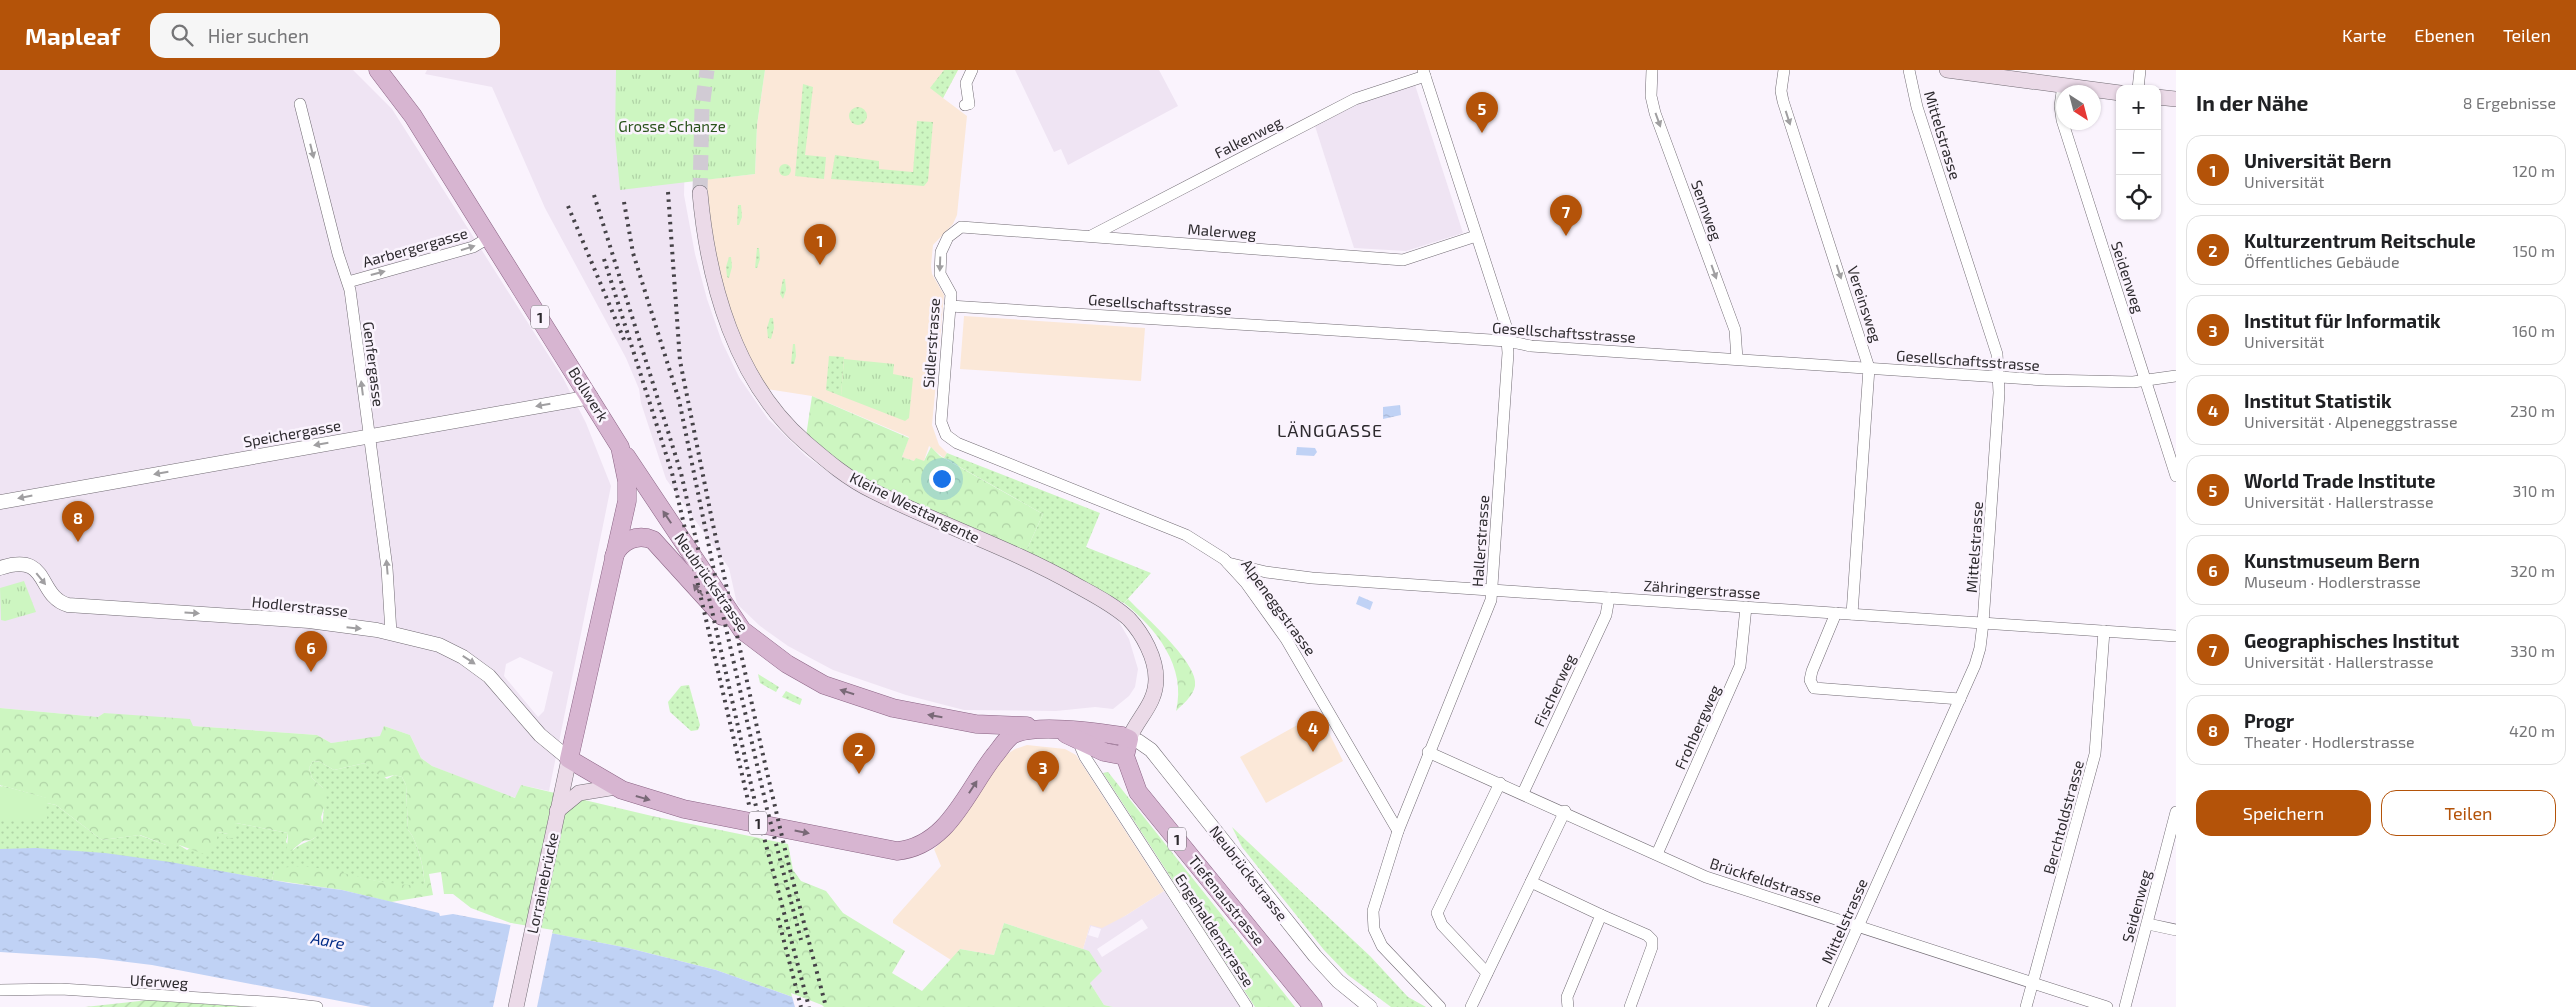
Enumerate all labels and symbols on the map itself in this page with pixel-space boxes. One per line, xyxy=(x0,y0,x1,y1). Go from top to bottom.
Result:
north arrow xyxy=(2056,85,2101,130)
street label: Mittelstrasse xyxy=(1921,89,1965,181)
pin: 5 xyxy=(1466,92,1498,133)
one-way arrow xyxy=(1785,110,1793,125)
street label: Falkenweg xyxy=(1211,112,1285,162)
one-way arrow xyxy=(1655,112,1662,127)
park label: Grosse Schanze xyxy=(618,117,726,135)
one-way arrow xyxy=(308,144,316,159)
street label: Sennweg xyxy=(1688,177,1726,243)
pin: 7 xyxy=(1550,195,1582,236)
street label: Malerweg xyxy=(1187,220,1257,242)
street label: Aarbergergasse xyxy=(360,223,470,271)
pin: 1 xyxy=(804,224,836,265)
street label: Seidenweg xyxy=(2108,239,2148,316)
one-way arrow xyxy=(460,244,475,251)
one-way arrow xyxy=(936,256,944,272)
street label: Vereinsweg xyxy=(1844,264,1886,345)
one-way arrow xyxy=(1710,265,1718,280)
one-way arrow xyxy=(1835,265,1843,280)
one-way arrow xyxy=(371,269,386,277)
street label: Gesellschaftsstrasse xyxy=(1088,290,1232,318)
street label: Sidlerstrasse xyxy=(919,297,943,389)
road number: 1 xyxy=(531,306,549,328)
street label: Gesellschaftsstrasse xyxy=(1492,318,1636,346)
street label: Genfergasse xyxy=(360,320,388,408)
street label: Gesellschaftsstrasse xyxy=(1896,346,2040,374)
street label: Bollwerk xyxy=(565,364,613,425)
one-way arrow xyxy=(358,379,366,395)
one-way arrow xyxy=(534,401,550,409)
street label: Speichergasse xyxy=(242,416,342,450)
district label: LÄNGGASSE xyxy=(1277,419,1383,441)
one-way arrow xyxy=(312,441,328,449)
your location xyxy=(929,466,955,492)
street label: Kleine Westtangente xyxy=(847,468,983,546)
one-way arrow xyxy=(152,469,168,477)
one-way arrow xyxy=(16,494,32,502)
street label: Hallerstrasse xyxy=(1468,494,1492,588)
pin: 8 xyxy=(62,501,94,542)
street label: Mittelstrasse xyxy=(1962,501,1986,593)
one-way arrow xyxy=(662,510,672,524)
street label: Neubrückstrasse xyxy=(671,529,753,635)
street label: Alpeneggstrasse xyxy=(1238,555,1320,659)
one-way arrow xyxy=(382,559,390,575)
one-way arrow xyxy=(36,572,47,585)
street label: Zähringerstrasse xyxy=(1643,576,1761,602)
one-way arrow xyxy=(693,583,704,596)
street label: Hodlerstrasse xyxy=(251,592,349,620)
one-way arrow xyxy=(184,610,200,618)
one-way arrow xyxy=(346,624,362,632)
pin: 6 xyxy=(295,631,327,672)
street label: Fischerweg xyxy=(1529,650,1579,729)
one-way arrow xyxy=(462,656,475,665)
street label: Frohbergweg xyxy=(1670,681,1724,772)
one-way arrow xyxy=(839,688,854,696)
pin: 4 xyxy=(1297,711,1329,752)
one-way arrow xyxy=(926,712,942,720)
pin: 2 xyxy=(843,733,875,774)
pin: 3 xyxy=(1027,751,1059,792)
street label: Berchtoldstrasse xyxy=(2039,758,2087,876)
one-way arrow xyxy=(969,780,978,793)
one-way arrow xyxy=(636,794,651,802)
road number: 1 xyxy=(749,811,767,834)
street label: Neubrückstrasse xyxy=(1206,822,1292,924)
road number: 1 xyxy=(1168,828,1186,851)
one-way arrow xyxy=(794,829,810,837)
street label: Lorrainebrücke xyxy=(523,831,561,935)
street label: Tiefenaustrasse xyxy=(1185,851,1269,949)
street label: Brückfeldstrasse xyxy=(1708,853,1824,907)
street label: Seidenweg xyxy=(2118,867,2154,944)
street label: Engehaldenstrasse xyxy=(1172,870,1258,990)
street label: Mittelstrasse xyxy=(1817,875,1871,967)
water label: Aare xyxy=(309,927,347,953)
street label: Uferweg xyxy=(129,970,189,992)

